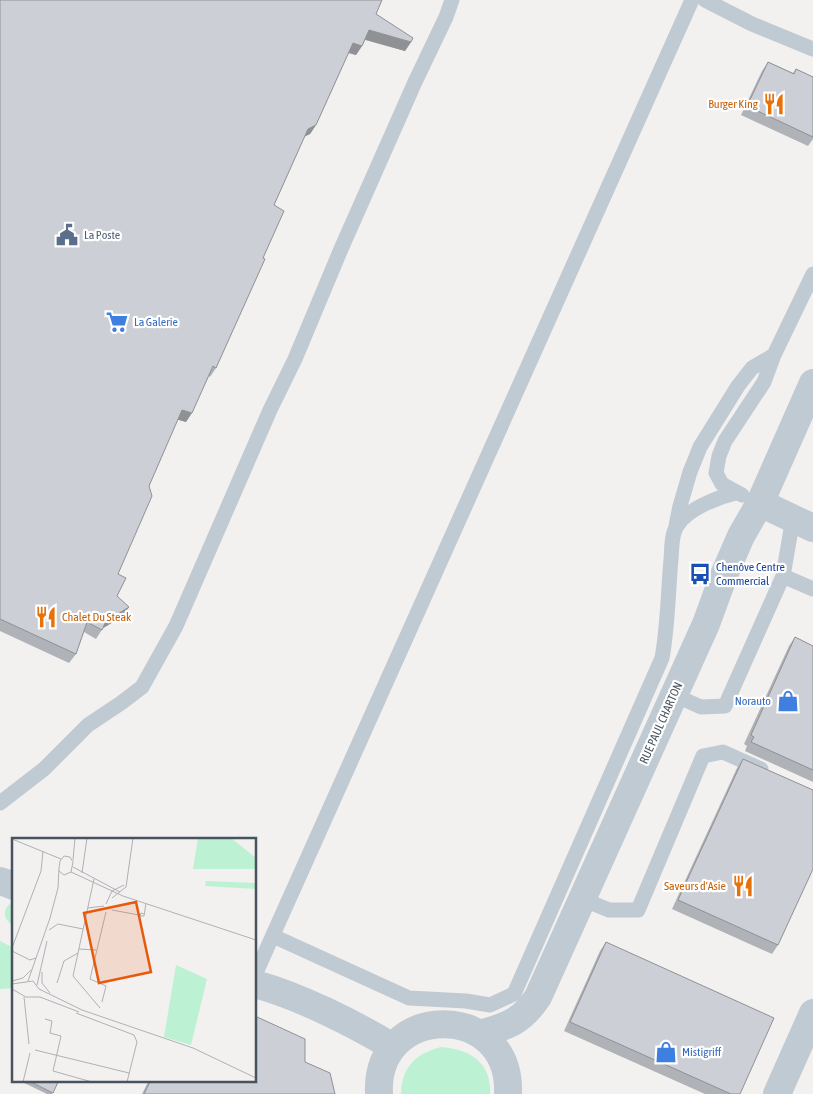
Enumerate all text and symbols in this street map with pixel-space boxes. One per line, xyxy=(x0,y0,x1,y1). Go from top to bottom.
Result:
restaurant icon: Burger King xyxy=(761,91,787,117)
place label: Burger King xyxy=(708,97,759,111)
public building icon: La Poste xyxy=(54,222,80,248)
place label: La Poste xyxy=(84,228,120,242)
supermarket icon: La Galerie xyxy=(104,309,130,335)
place label: La Galerie xyxy=(134,315,178,329)
place label: Chenôve Centre Commercial xyxy=(716,560,785,588)
bus stop icon: Chenôve Centre Commercial xyxy=(687,561,713,587)
restaurant icon: Chalet Du Steak xyxy=(33,604,59,630)
place label: Chalet Du Steak xyxy=(62,610,132,624)
street label: RUE PAUL CHARTON xyxy=(637,680,685,766)
shop icon: Norauto xyxy=(775,688,801,714)
place label: Norauto xyxy=(735,694,771,708)
inset map xyxy=(12,838,256,1082)
restaurant icon: Saveurs d'Asie xyxy=(730,873,756,899)
place label: Saveurs d'Asie xyxy=(664,879,726,893)
shop icon: Mistigriff xyxy=(653,1039,679,1065)
place label: Mistigriff xyxy=(682,1045,722,1059)

